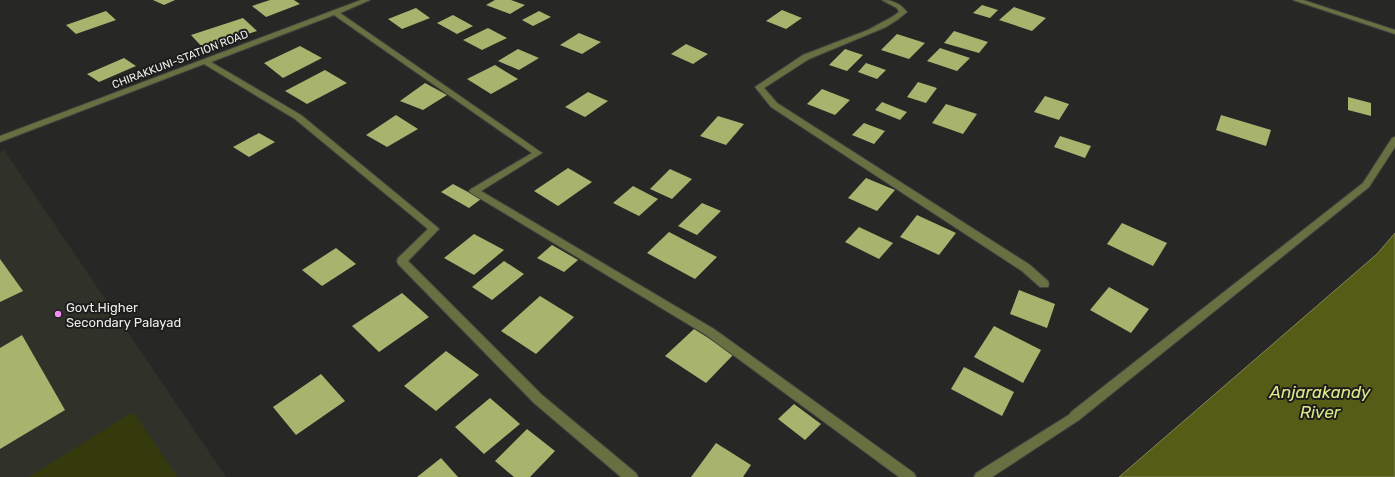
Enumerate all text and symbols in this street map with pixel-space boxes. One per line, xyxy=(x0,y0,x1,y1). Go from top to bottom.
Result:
street label: CHIRAKKUNI-STATION ROAD xyxy=(110,27,250,91)
place label: Govt.Higher Secondary Palayad xyxy=(66,300,181,330)
marker: Govt.Higher Secondary Palayad xyxy=(53,309,63,319)
water label: Anjarakandy River xyxy=(1268,382,1371,422)

